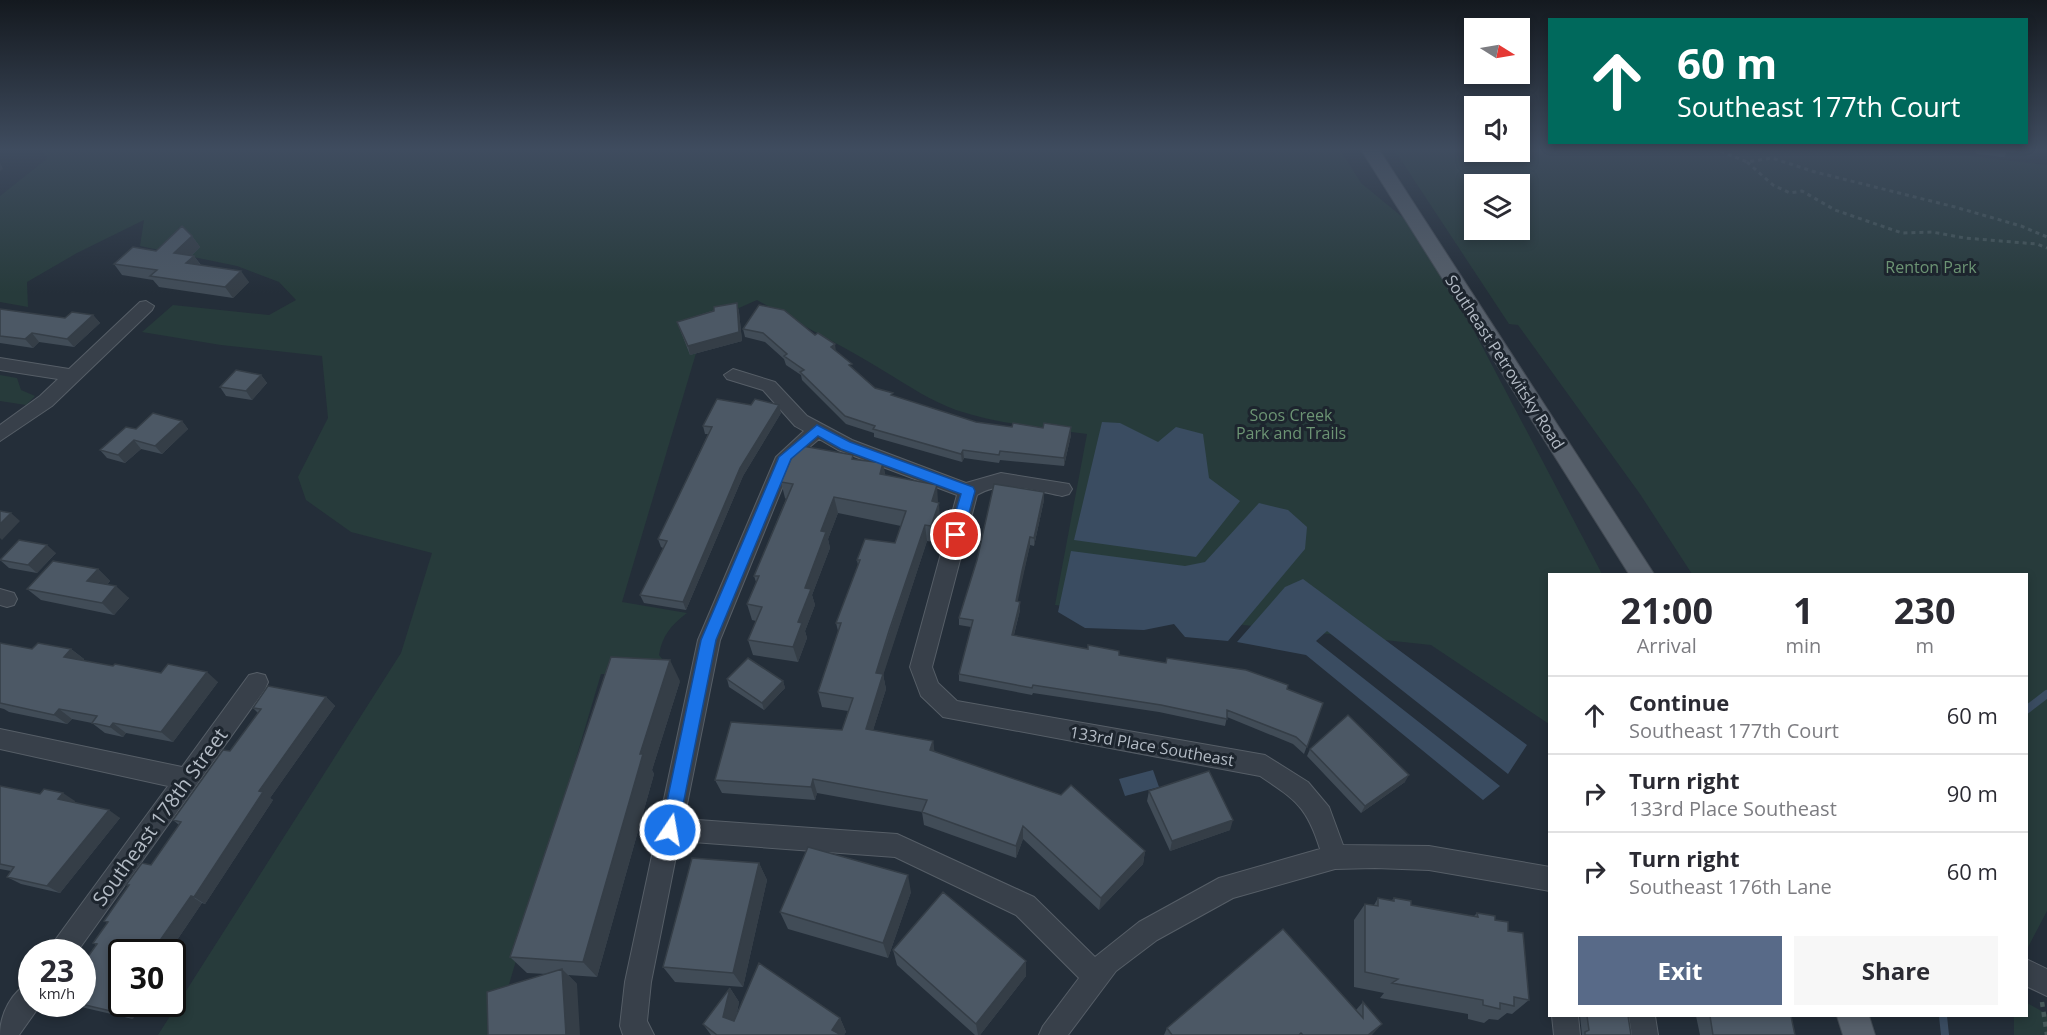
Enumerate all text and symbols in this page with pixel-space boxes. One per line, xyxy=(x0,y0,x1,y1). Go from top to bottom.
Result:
north arrow xyxy=(1464,18,1530,84)
map controls xyxy=(1464,18,1530,240)
text: 60 m xyxy=(1677,34,1777,91)
icon: ahead xyxy=(1578,42,1656,120)
text: Southeast 177th Court xyxy=(1677,88,1960,125)
button: sound xyxy=(1464,96,1530,162)
button: layers xyxy=(1464,174,1530,240)
park label: Renton Park xyxy=(1885,256,1977,278)
street label: Southeast Petrovitsky Road xyxy=(1440,271,1570,453)
park label: Soos Creek Park and Trails xyxy=(1236,404,1346,444)
pin xyxy=(930,509,981,560)
icon: arrive xyxy=(939,518,972,551)
text: 21:00 xyxy=(1620,586,1713,635)
text: 1 xyxy=(1793,586,1814,635)
text: 230 xyxy=(1894,586,1956,635)
text: Arrival xyxy=(1637,632,1697,659)
text: min xyxy=(1785,632,1821,659)
text: m xyxy=(1915,632,1934,659)
text: Continue xyxy=(1629,687,1729,717)
icon: ahead xyxy=(1578,699,1611,732)
text: 60 m xyxy=(1947,700,1998,730)
text: Southeast 177th Court xyxy=(1629,717,1839,744)
street label: 133rd Place Southeast xyxy=(1068,721,1236,771)
street label: Southeast 178th Street xyxy=(86,722,233,911)
text: Turn right xyxy=(1629,765,1740,795)
icon: right xyxy=(1578,777,1611,810)
text: 90 m xyxy=(1947,778,1998,808)
text: 133rd Place Southeast xyxy=(1629,795,1837,822)
position arrow xyxy=(638,798,702,862)
text: Turn right xyxy=(1629,843,1740,873)
icon: right xyxy=(1578,855,1611,888)
text: 60 m xyxy=(1947,856,1998,886)
text: Southeast 176th Lane xyxy=(1629,873,1832,900)
button: Exit xyxy=(1578,936,1782,1005)
button: Share xyxy=(1794,936,1998,1005)
speed limit sign: 30 xyxy=(108,939,186,1017)
text: 23 xyxy=(40,950,74,991)
text: km/h xyxy=(39,983,75,1003)

